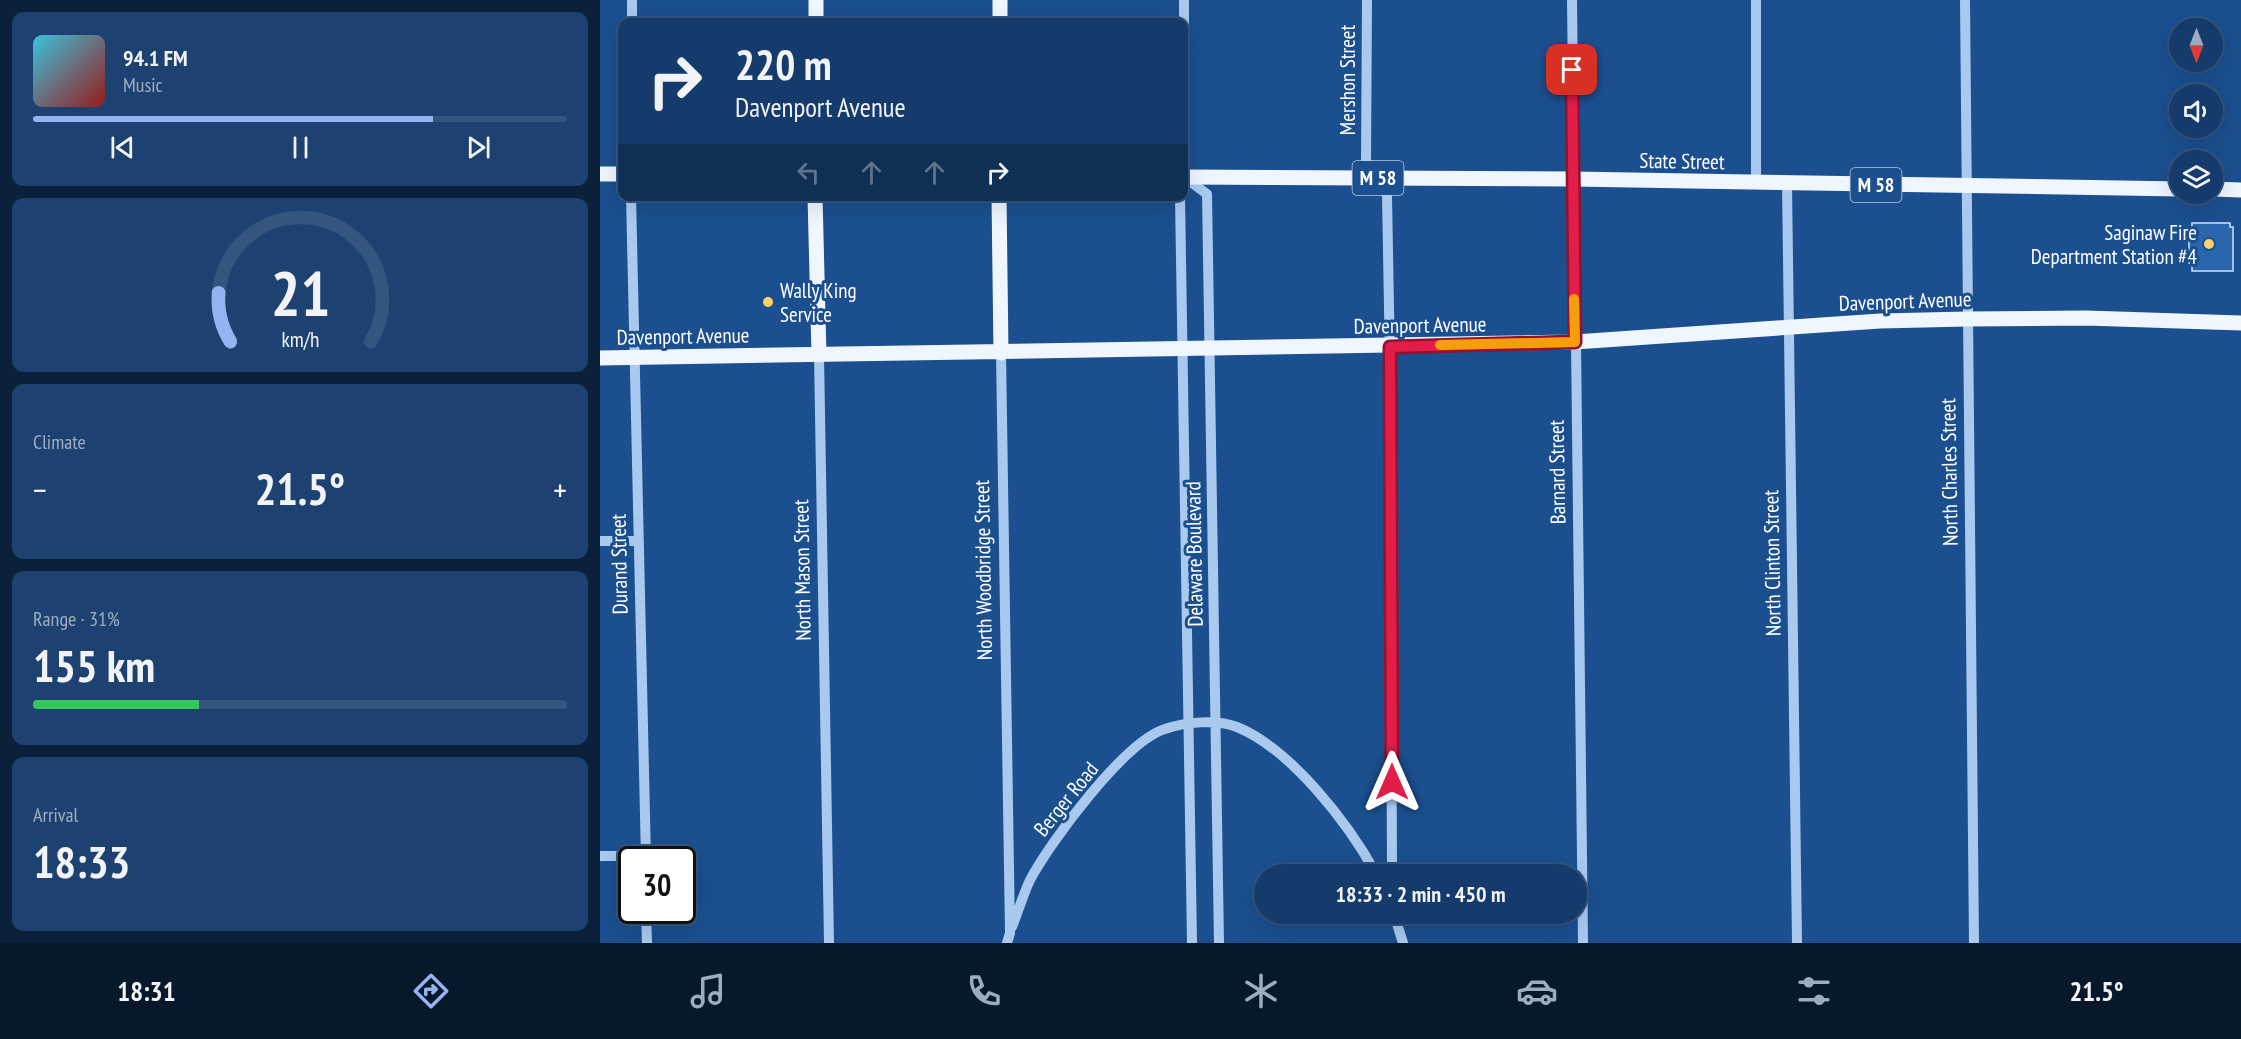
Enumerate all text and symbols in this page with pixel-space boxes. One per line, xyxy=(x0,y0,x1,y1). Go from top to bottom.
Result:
north arrow xyxy=(2169,18,2223,72)
map controls xyxy=(2169,18,2223,204)
street label: Mershon Street xyxy=(1334,25,1361,135)
text: 220 m xyxy=(735,37,832,92)
icon: right xyxy=(636,42,714,120)
text: 94.1 FM xyxy=(123,44,188,72)
pin xyxy=(1546,44,1597,95)
icon: arrive xyxy=(1555,53,1588,86)
text: Music xyxy=(123,72,163,98)
button: sound xyxy=(2169,84,2223,138)
text: Davenport Avenue xyxy=(735,90,906,124)
icon: previous xyxy=(106,131,139,164)
icon: pause xyxy=(284,131,317,164)
icon: next xyxy=(462,131,495,164)
street label: State Street xyxy=(1639,147,1725,175)
button: layers xyxy=(2169,150,2223,204)
icon: left xyxy=(792,156,825,189)
icon: ahead xyxy=(855,156,888,189)
icon: ahead xyxy=(918,156,951,189)
icon: right xyxy=(981,156,1014,189)
road number: M 58 xyxy=(1352,161,1404,195)
road number: M 58 xyxy=(1850,168,1902,202)
place label: Saginaw Fire Department Station #4 xyxy=(2031,219,2198,270)
marker: Saginaw Fire Department Station #4 xyxy=(2202,237,2216,251)
text: 21 xyxy=(270,252,330,333)
place label: Wally King Service xyxy=(780,277,857,328)
street label: Davenport Avenue xyxy=(1838,285,1972,317)
marker: Wally King Service xyxy=(761,295,775,309)
street label: Davenport Avenue xyxy=(1353,310,1487,340)
street label: Davenport Avenue xyxy=(616,321,750,351)
text: km/h xyxy=(281,326,319,354)
street label: North Charles Street xyxy=(1934,398,1964,546)
street label: Barnard Street xyxy=(1543,419,1571,524)
text: Climate xyxy=(33,429,86,455)
text: 21.5° xyxy=(255,459,345,517)
text: − xyxy=(33,468,47,511)
text: + xyxy=(553,468,567,511)
street label: North Woodbridge Street xyxy=(968,479,998,660)
street label: Delaware Boulevard xyxy=(1179,481,1209,627)
street label: North Clinton Street xyxy=(1757,489,1787,636)
street label: North Mason Street xyxy=(787,499,817,641)
street label: Durand Street xyxy=(605,513,633,614)
text: Range · 31% xyxy=(33,606,120,632)
text: 155 km xyxy=(33,636,155,694)
position arrow xyxy=(1360,750,1424,814)
street label: Berger Road xyxy=(1028,756,1104,842)
text: Arrival xyxy=(33,802,78,828)
text: 18:33 xyxy=(33,832,130,890)
speed limit sign: 30 xyxy=(618,846,696,924)
text: 18:33 · 2 min · 450 m xyxy=(1335,880,1506,908)
icon: directions xyxy=(410,970,452,1012)
icon: music xyxy=(687,970,729,1012)
icon: phone xyxy=(963,970,1005,1012)
icon: climate xyxy=(1240,970,1282,1012)
icon: car xyxy=(1516,970,1558,1012)
icon: filters xyxy=(1793,970,1835,1012)
text: 18:31 xyxy=(117,974,176,1008)
text: 21.5° xyxy=(2069,974,2124,1008)

